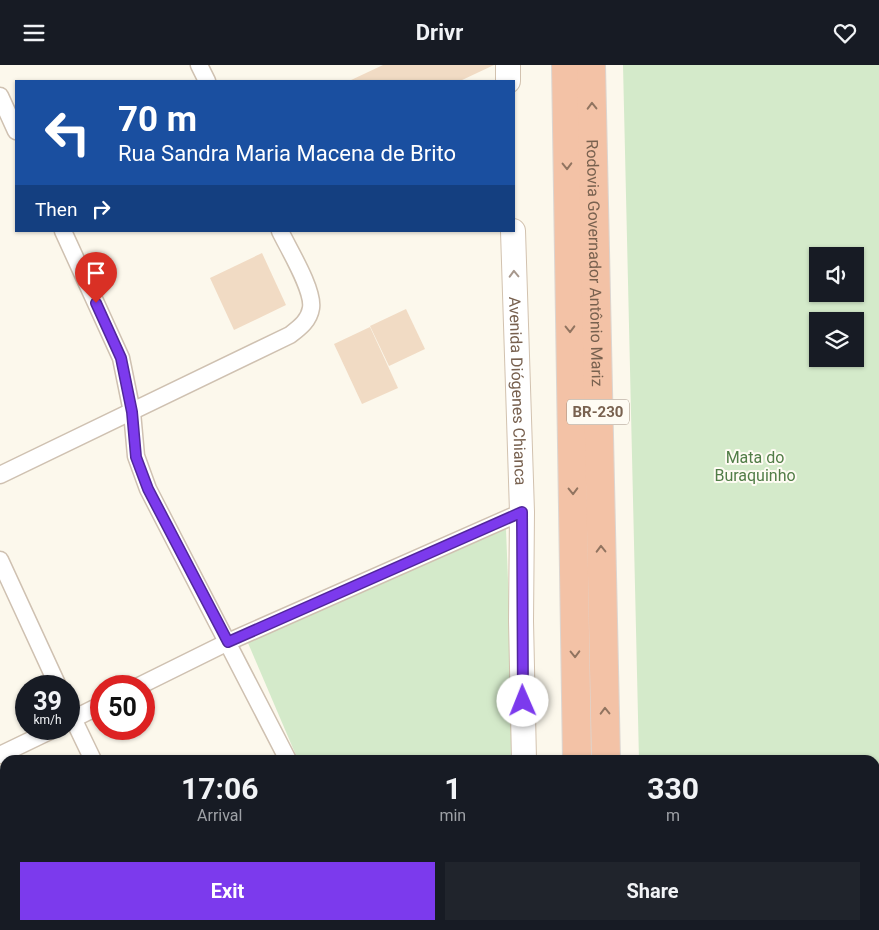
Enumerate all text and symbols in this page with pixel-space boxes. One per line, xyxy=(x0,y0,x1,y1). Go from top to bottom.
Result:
icon: menu xyxy=(20,19,48,47)
icon: heart xyxy=(831,19,859,47)
text: Drivr xyxy=(416,20,463,45)
text: 70 m xyxy=(118,99,197,140)
icon: left xyxy=(35,100,100,165)
one-way arrow xyxy=(587,102,597,110)
street label: Rodovia Governador Antônio Mariz xyxy=(583,139,607,387)
text: Rua Sandra Maria Macena de Brito xyxy=(118,141,456,166)
one-way arrow xyxy=(562,162,573,170)
icon: right xyxy=(87,195,115,223)
text: Then xyxy=(35,198,77,221)
map controls xyxy=(809,247,864,367)
button: sound xyxy=(809,247,864,302)
pin xyxy=(75,252,117,303)
icon: arrive xyxy=(82,259,110,287)
one-way arrow xyxy=(509,270,519,278)
street label: Avenida Diógenes Chianca xyxy=(506,296,531,486)
button: layers xyxy=(809,312,864,367)
one-way arrow xyxy=(565,325,575,333)
road number: BR-230 xyxy=(567,399,629,425)
park label: Mata do Buraquinho xyxy=(714,448,796,485)
one-way arrow xyxy=(568,488,578,495)
one-way arrow xyxy=(596,545,607,553)
one-way arrow xyxy=(570,650,580,658)
position arrow xyxy=(496,674,548,726)
speed limit sign: 50 xyxy=(90,675,155,740)
text: 39 xyxy=(33,687,62,716)
one-way arrow xyxy=(600,707,610,715)
text: km/h xyxy=(33,713,62,727)
text: 17:06 xyxy=(181,771,258,806)
text: 1 xyxy=(444,771,461,806)
text: 330 xyxy=(647,771,699,806)
text: Arrival xyxy=(197,806,242,825)
text: min xyxy=(439,806,466,825)
text: m xyxy=(666,806,680,825)
button: Exit xyxy=(20,862,435,920)
button: Share xyxy=(445,862,860,920)

